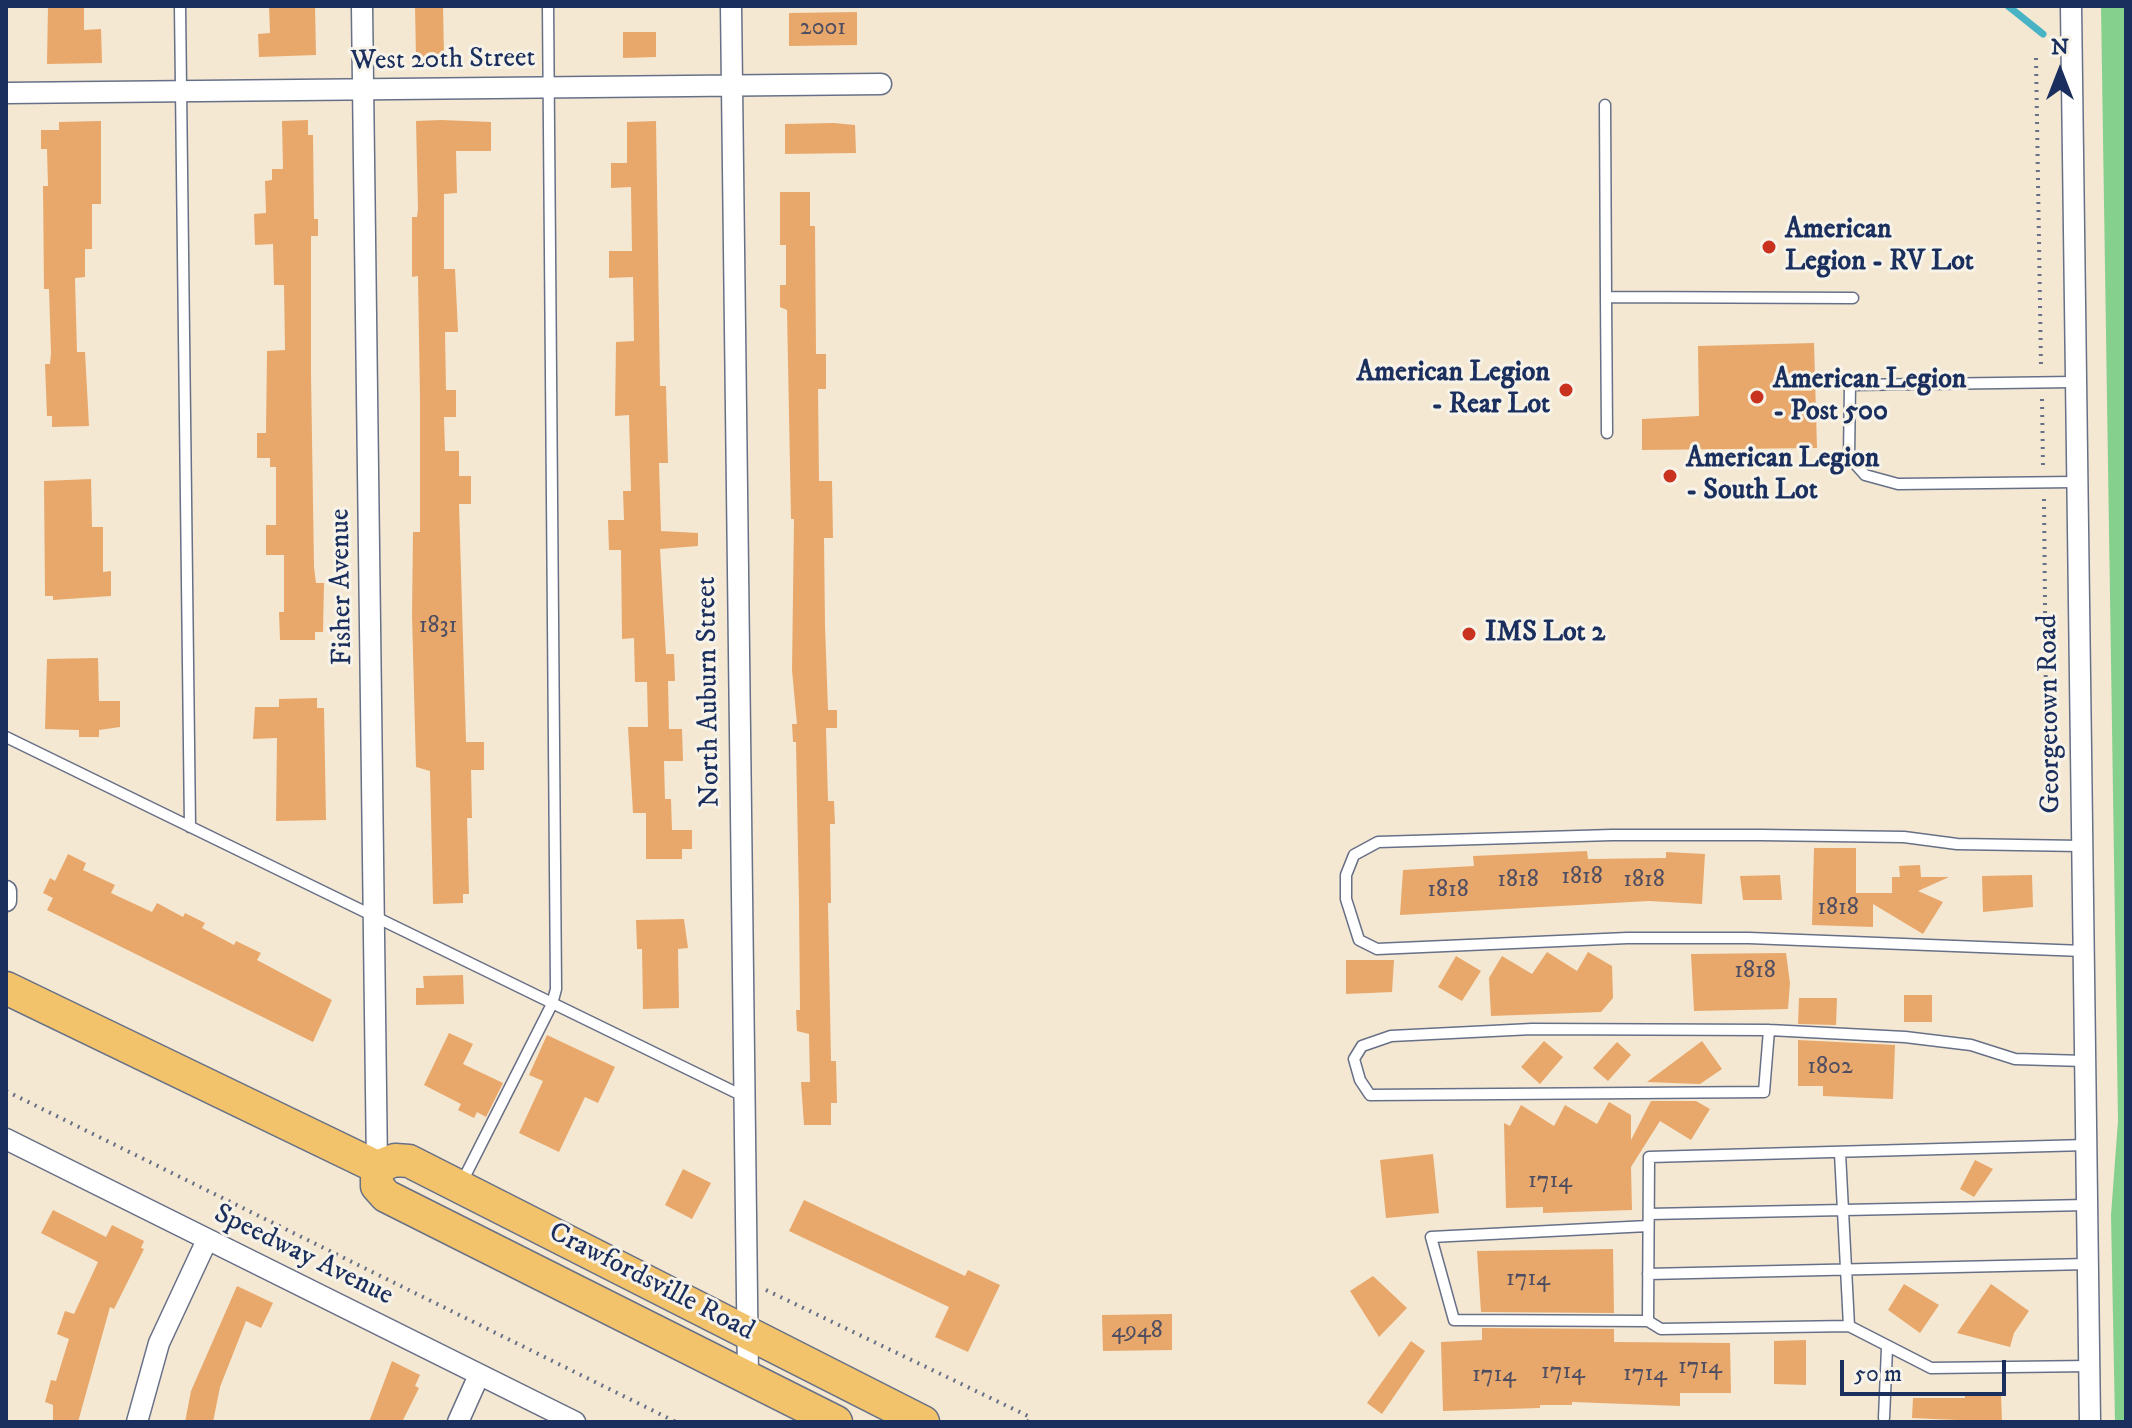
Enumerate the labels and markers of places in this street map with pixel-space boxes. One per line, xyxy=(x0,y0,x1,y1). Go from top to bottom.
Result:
place label: American Legion - RV Lot xyxy=(1785,214,1974,280)
marker: American Legion - RV Lot xyxy=(1760,238,1778,256)
place label: American Legion - Rear Lot xyxy=(1357,357,1550,423)
place label: American Legion - Post 500 xyxy=(1773,364,1966,430)
marker: American Legion - Rear Lot xyxy=(1557,381,1575,399)
marker: American Legion - Post 500 xyxy=(1748,388,1766,406)
place label: American Legion - South Lot xyxy=(1686,443,1879,509)
marker: American Legion - South Lot xyxy=(1661,467,1679,485)
place label: IMS Lot 2 xyxy=(1485,617,1605,651)
marker: IMS Lot 2 xyxy=(1460,625,1478,643)

